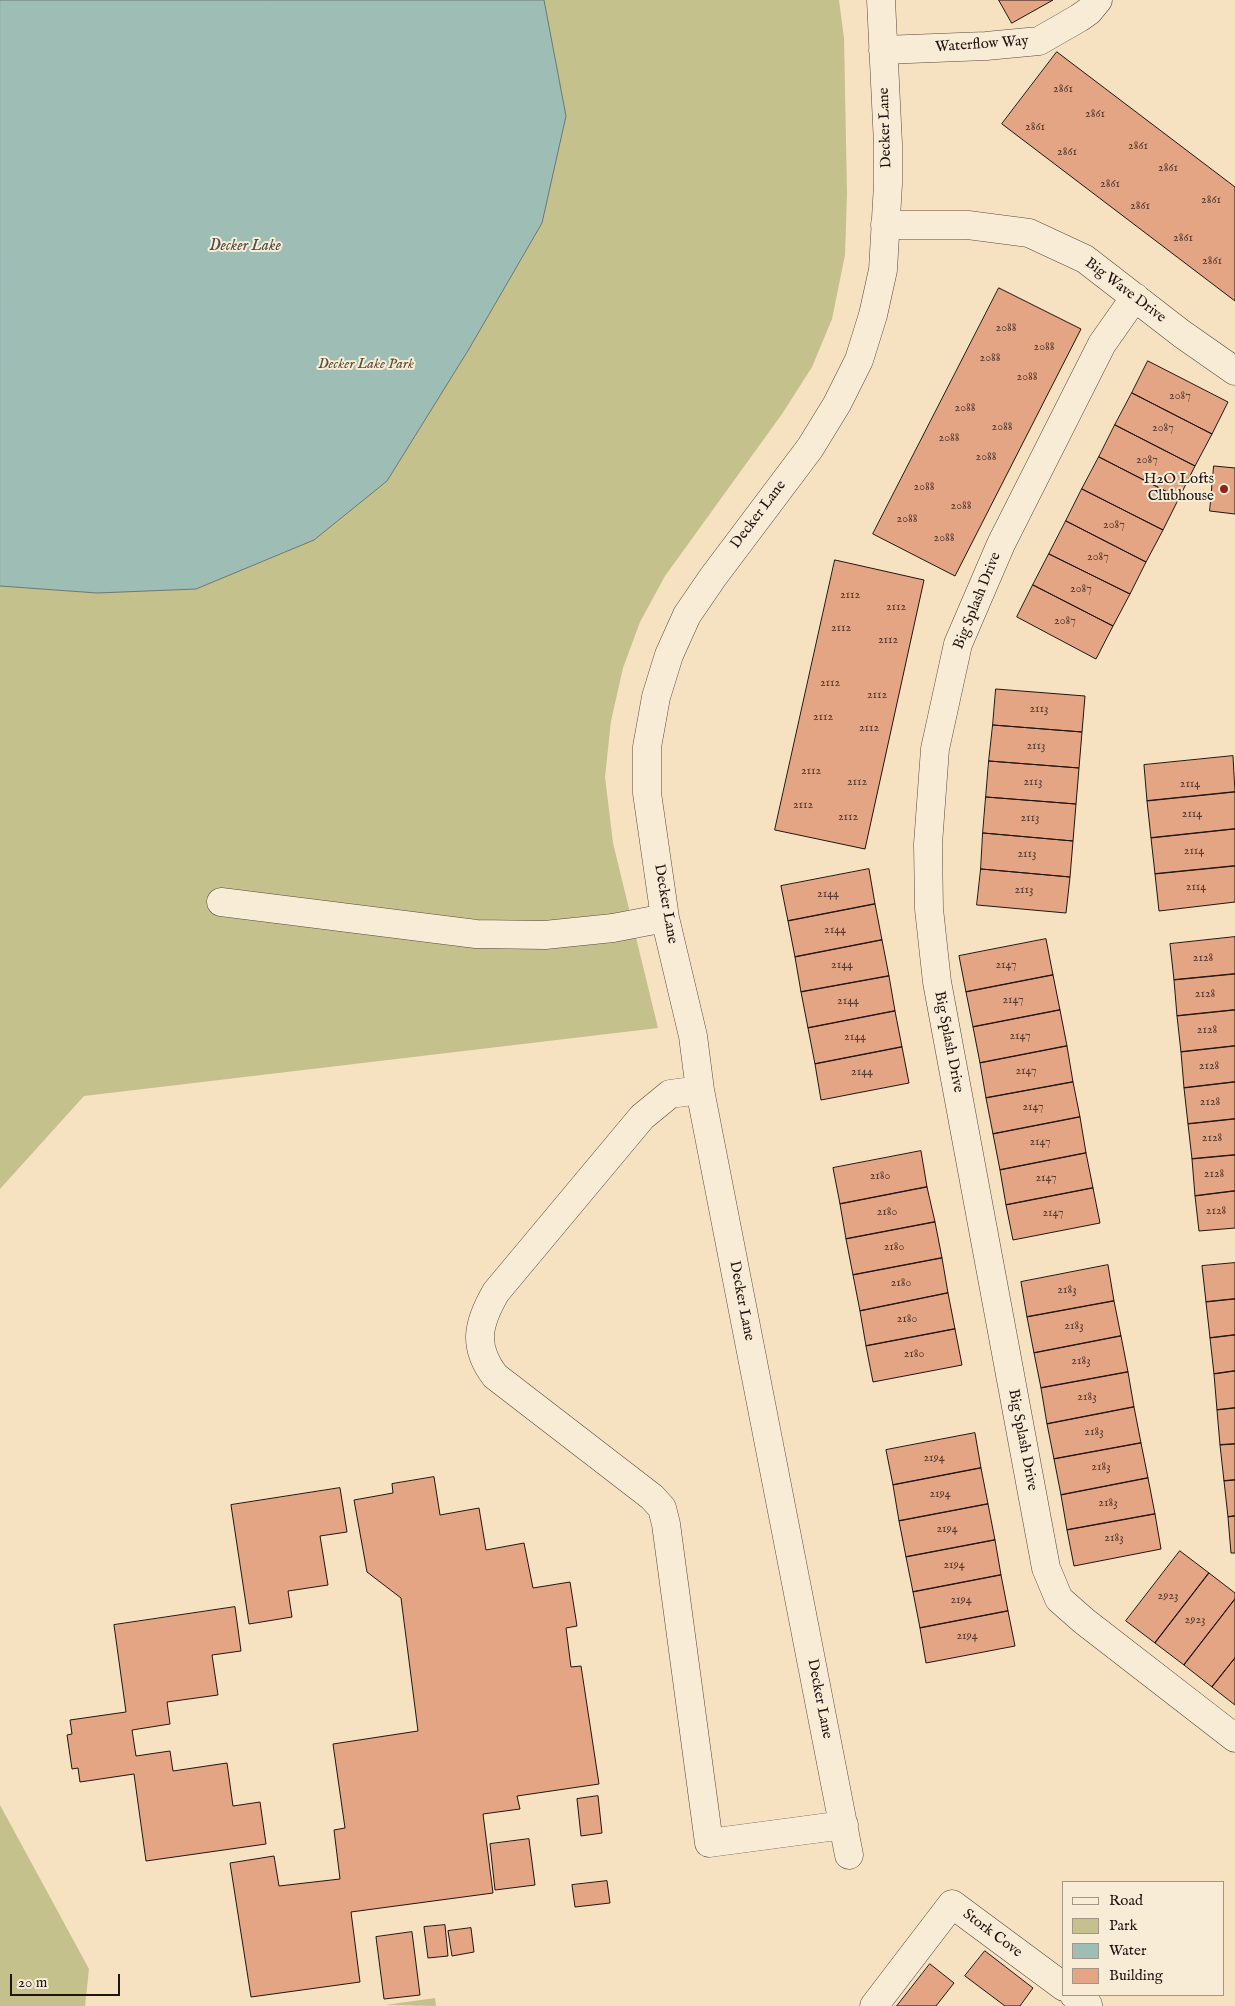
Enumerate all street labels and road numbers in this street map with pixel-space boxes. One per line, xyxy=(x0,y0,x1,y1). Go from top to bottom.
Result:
street label: Waterflow Way xyxy=(935,33,1029,57)
street label: Decker Lane xyxy=(876,87,896,169)
street label: Big Wave Drive xyxy=(1081,255,1169,327)
street label: Decker Lane xyxy=(727,477,791,553)
street label: Big Splash Drive xyxy=(950,550,1006,652)
street label: Decker Lane xyxy=(649,863,681,945)
street label: Big Splash Drive xyxy=(929,990,967,1094)
street label: Decker Lane xyxy=(724,1260,758,1342)
street label: Big Splash Drive xyxy=(1003,1388,1041,1492)
street label: Decker Lane xyxy=(802,1658,836,1740)
street label: Stork Cove xyxy=(959,1906,1025,1962)

